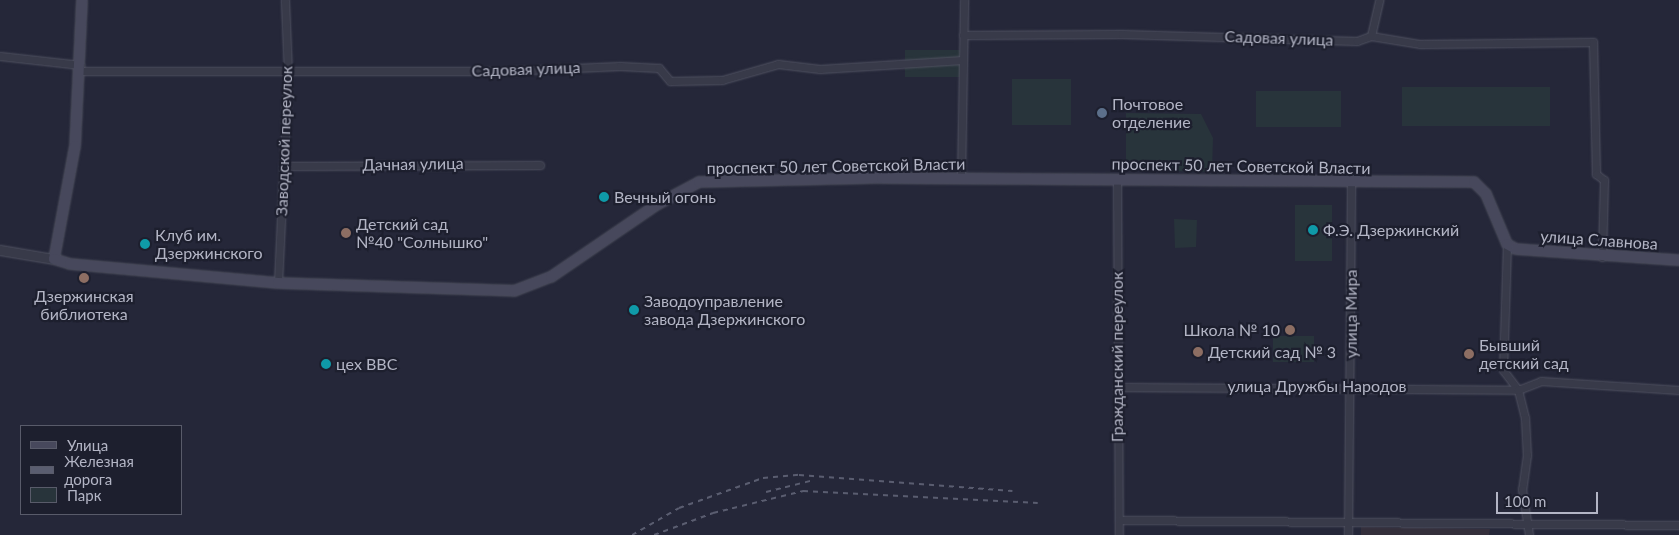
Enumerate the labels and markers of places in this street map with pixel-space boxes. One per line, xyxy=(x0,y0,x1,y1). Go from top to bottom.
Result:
place label: Почтовое отделение xyxy=(1112,94,1191,132)
marker: Почтовое отделение xyxy=(1096,107,1108,119)
place label: Вечный огонь xyxy=(614,187,716,207)
marker: Вечный огонь xyxy=(598,191,610,203)
place label: Детский сад №40 "Солнышко" xyxy=(356,214,488,252)
place label: Ф.Э. Дзержинский xyxy=(1323,220,1459,240)
marker: Ф.Э. Дзержинский xyxy=(1307,224,1319,236)
place label: Клуб им. Дзержинского xyxy=(155,225,263,263)
marker: Детский сад №40 "Солнышко" xyxy=(340,227,352,239)
marker: Клуб им. Дзержинского xyxy=(139,238,151,250)
marker: Дзержинская библиотека xyxy=(78,272,90,284)
place label: Дзержинская библиотека xyxy=(34,286,134,324)
place label: Заводоуправление завода Дзержинского xyxy=(644,291,805,329)
marker: Заводоуправление завода Дзержинского xyxy=(628,304,640,316)
place label: Школа № 10 xyxy=(1184,320,1280,340)
marker: Школа № 10 xyxy=(1284,324,1296,336)
place label: Бывший детский сад xyxy=(1479,335,1569,373)
place label: Детский сад № 3 xyxy=(1208,342,1336,362)
marker: Детский сад № 3 xyxy=(1192,346,1204,358)
marker: Бывший детский сад xyxy=(1463,348,1475,360)
place label: цех ВВС xyxy=(336,354,397,374)
marker: цех ВВС xyxy=(320,358,332,370)

